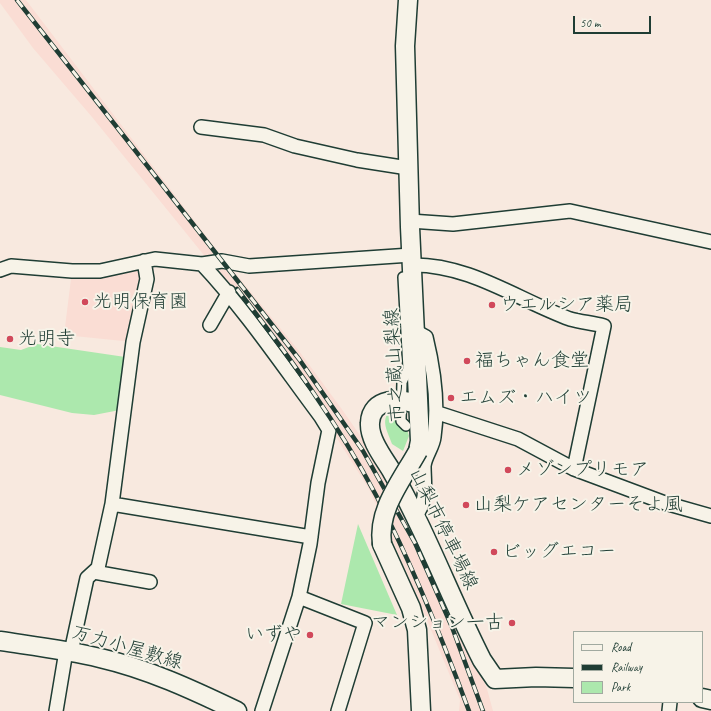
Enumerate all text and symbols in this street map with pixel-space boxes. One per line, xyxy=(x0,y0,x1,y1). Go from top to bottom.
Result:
scale bar xyxy=(575,8,653,34)
text: 50 m xyxy=(580,15,600,31)
place label: 光明保育園 xyxy=(93,291,188,313)
place label: ウエルシア薬局 xyxy=(500,294,633,316)
marker: 光明保育園 xyxy=(80,297,90,307)
marker: ウエルシア薬局 xyxy=(487,300,497,310)
street label: 市之蔵山梨線 xyxy=(381,307,409,423)
place label: 光明寺 xyxy=(18,328,75,350)
marker: 光明寺 xyxy=(5,334,15,344)
place label: 福ちゃん食堂 xyxy=(475,350,589,372)
marker: 福ちゃん食堂 xyxy=(462,356,472,366)
place label: エムズ・ハイツ xyxy=(459,387,592,409)
marker: エムズ・ハイツ xyxy=(446,393,456,403)
place label: メゾンプリモア xyxy=(516,459,649,481)
street label: 山梨市停車場線 xyxy=(404,464,482,594)
marker: メゾンプリモア xyxy=(503,465,513,475)
place label: 山梨ケアセンターそよ風 xyxy=(474,494,683,516)
marker: 山梨ケアセンターそよ風 xyxy=(461,500,471,510)
place label: ビッグエコー xyxy=(502,541,616,563)
marker: ビッグエコー xyxy=(489,547,499,557)
place label: マンション一古 xyxy=(371,612,504,634)
marker: マンション一古 xyxy=(507,618,517,628)
street label: 万力小屋敷線 xyxy=(69,621,185,675)
place label: いずや xyxy=(245,624,302,646)
marker: いずや xyxy=(305,630,315,640)
legend xyxy=(573,631,703,703)
text: Road xyxy=(611,639,631,655)
text: Railway xyxy=(611,659,642,675)
text: Park xyxy=(611,679,630,695)

